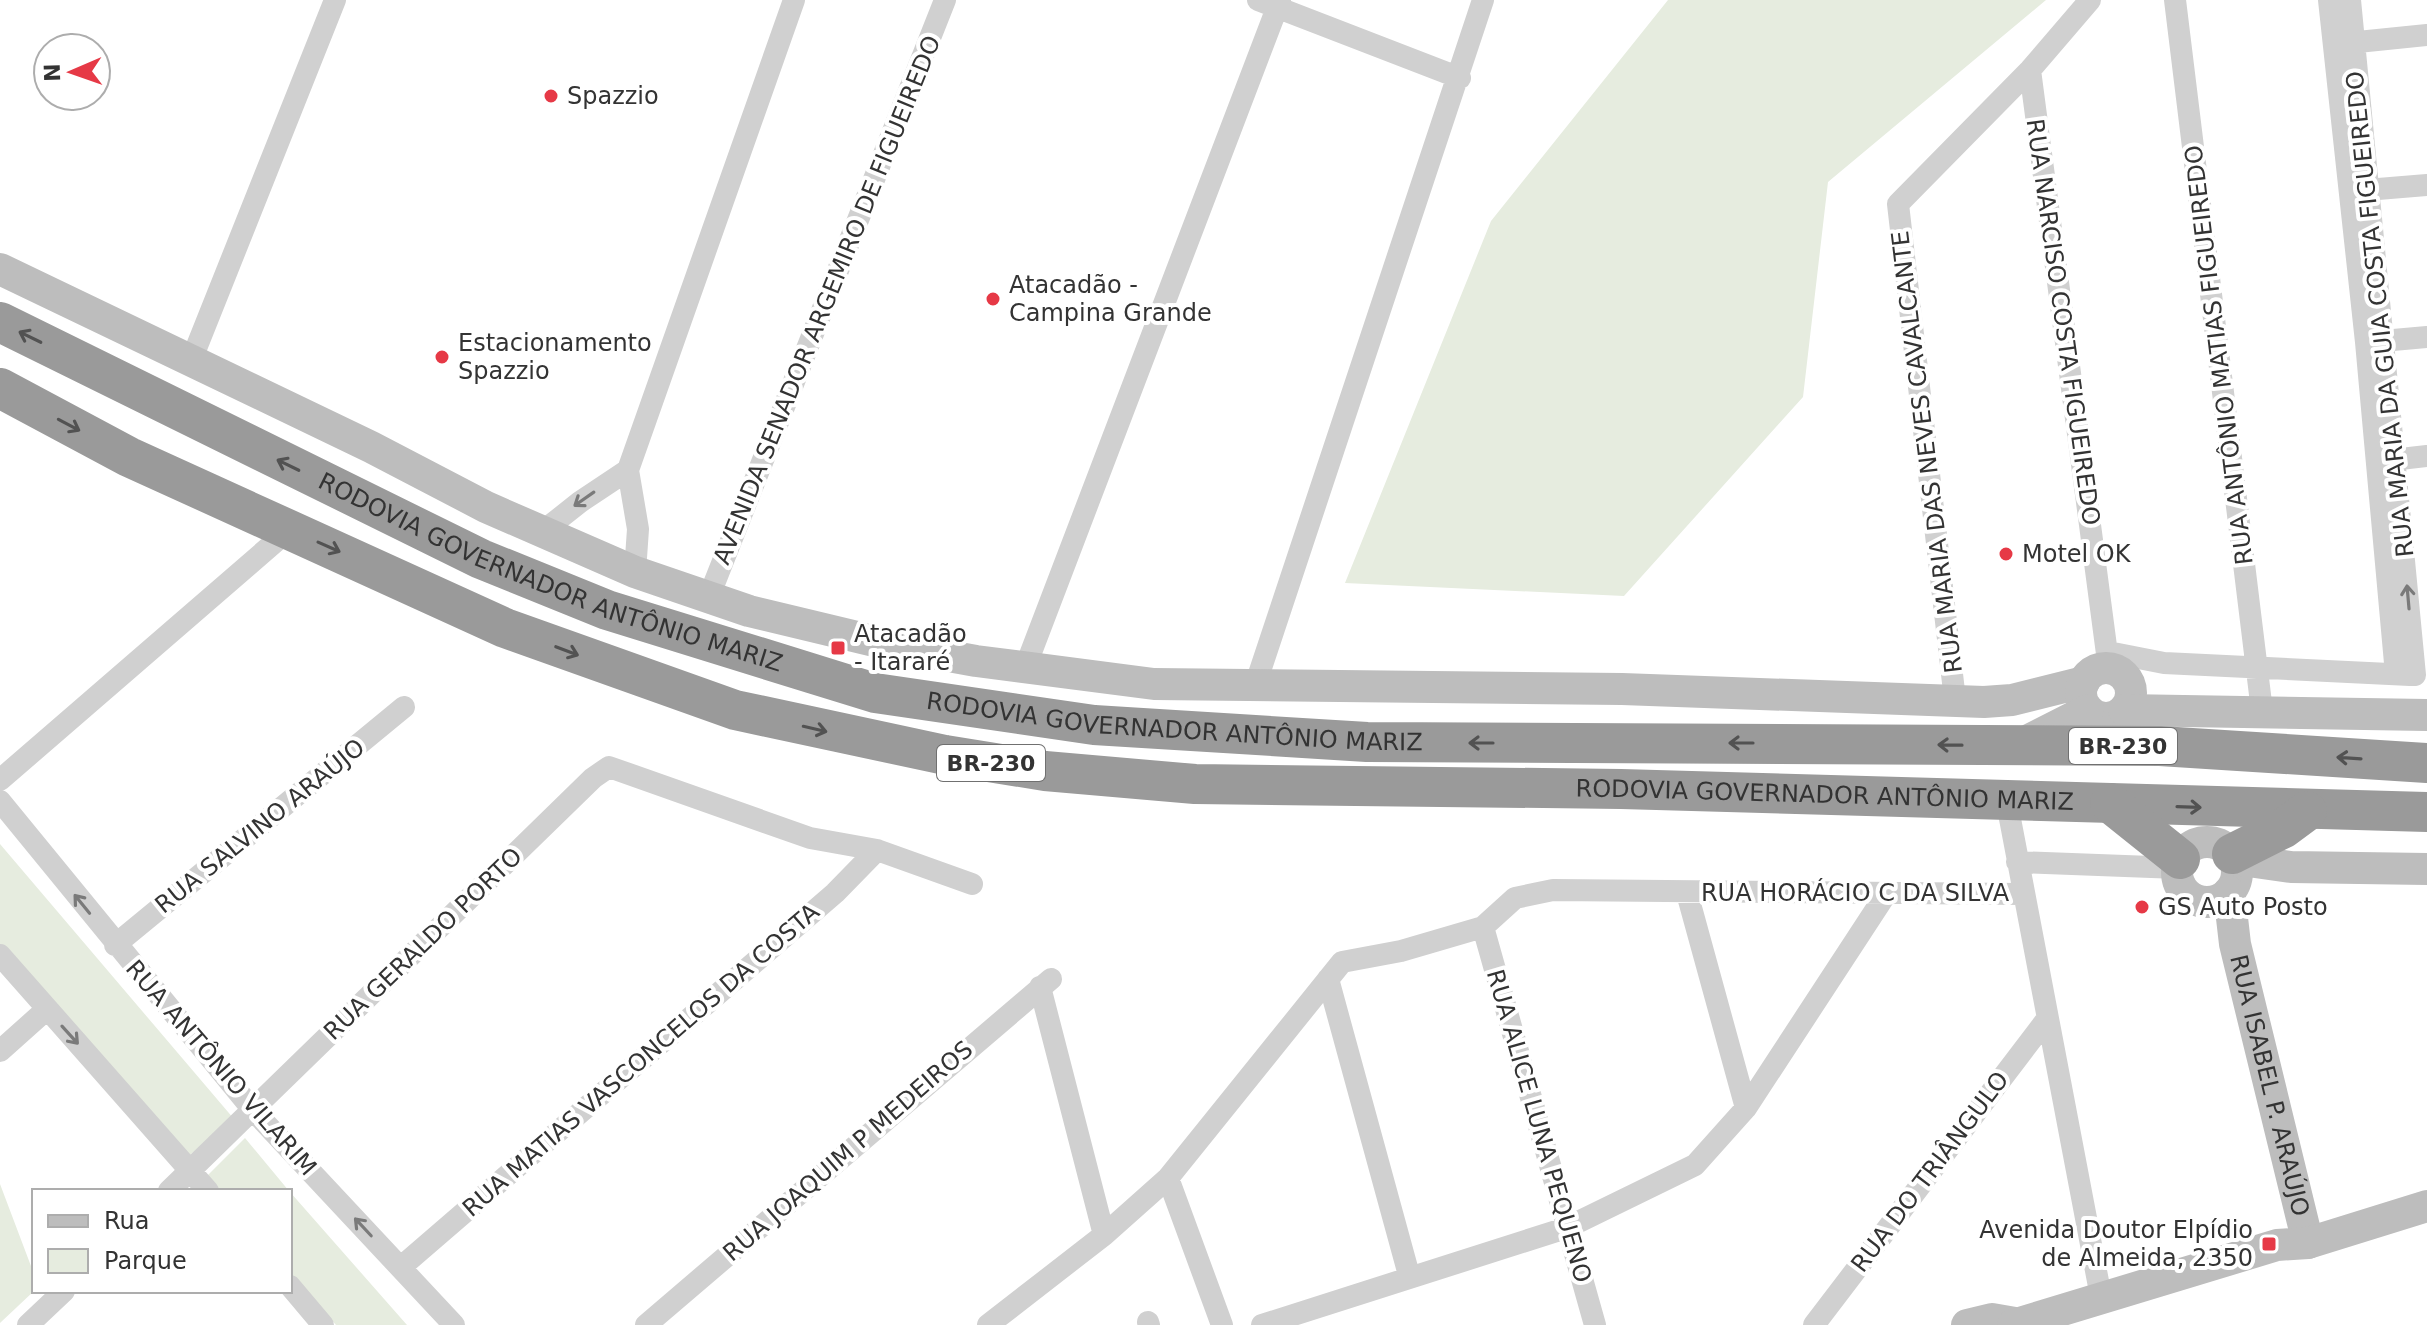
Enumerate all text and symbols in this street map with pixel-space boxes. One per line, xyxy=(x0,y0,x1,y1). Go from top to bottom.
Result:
north arrow xyxy=(32,32,112,112)
street label: AVENIDA SENADOR ARGEMIRO DE FIGUEIREDO xyxy=(708,32,946,568)
text: N xyxy=(40,63,65,82)
street label: RUA MARIA DA GUIA COSTA FIGUEIREDO xyxy=(2341,69,2419,559)
place label: Spazzio xyxy=(567,82,659,110)
marker: Spazzio xyxy=(542,87,560,105)
street label: RUA NARCISO COSTA FIGUEIREDO xyxy=(2021,117,2105,527)
street label: RUA ANTÔNIO MATIAS FIGUEIREDO xyxy=(2177,144,2259,567)
street label: RUA MARIA DAS NEVES CAVALCANTE xyxy=(1886,229,1968,675)
place label: Atacadão - Campina Grande xyxy=(1009,271,1212,327)
marker: Atacadão - Campina Grande xyxy=(984,290,1002,308)
one-way arrow xyxy=(19,329,42,344)
place label: Estacionamento Spazzio xyxy=(458,329,652,385)
marker: Estacionamento Spazzio xyxy=(433,348,451,366)
one-way arrow xyxy=(56,417,80,433)
one-way arrow xyxy=(276,457,300,472)
street label: RODOVIA GOVERNADOR ANTÔNIO MARIZ xyxy=(314,467,786,678)
one-way arrow xyxy=(573,491,595,507)
one-way arrow xyxy=(317,540,341,555)
place label: Motel OK xyxy=(2022,540,2132,568)
marker: Motel OK xyxy=(1997,545,2015,563)
one-way arrow xyxy=(2400,584,2415,611)
place label: Atacadão - Itararé xyxy=(854,620,967,676)
marker: Atacadão - Itararé xyxy=(829,639,847,657)
one-way arrow xyxy=(555,645,580,660)
street label: RODOVIA GOVERNADOR ANTÔNIO MARIZ xyxy=(925,687,1423,756)
one-way arrow xyxy=(802,722,828,737)
road number: BR-230 xyxy=(2069,728,2177,764)
street label: RUA SALVINO ARAÚJO xyxy=(148,731,370,919)
one-way arrow xyxy=(1468,735,1495,750)
one-way arrow xyxy=(1728,735,1755,751)
one-way arrow xyxy=(1937,737,1964,753)
road number: BR-230 xyxy=(937,745,1045,781)
one-way arrow xyxy=(2336,750,2363,765)
street label: RODOVIA GOVERNADOR ANTÔNIO MARIZ xyxy=(1575,774,2074,816)
one-way arrow xyxy=(2175,799,2202,814)
street label: RUA GERALDO PORTO xyxy=(318,842,528,1046)
street label: RUA HORÁCIO C DA SILVA xyxy=(1701,878,2010,907)
place label: GS Auto Posto xyxy=(2158,893,2328,921)
one-way arrow xyxy=(74,894,91,915)
street label: RUA MATIAS VASCONCELOS DA COSTA xyxy=(457,897,825,1222)
marker: GS Auto Posto xyxy=(2133,898,2151,916)
street label: RUA ISABEL P. ARAÚJO xyxy=(2224,952,2315,1219)
street label: RUA ANTÔNIO VILARIM xyxy=(120,953,324,1181)
street label: RUA ALICE LUNA PEQUENO xyxy=(1481,966,1597,1286)
one-way arrow xyxy=(61,1024,79,1044)
street label: RUA JOAQUIM P MEDEIROS xyxy=(718,1035,978,1267)
street label: RUA DO TRIÂNGULO xyxy=(1845,1066,2014,1278)
legend xyxy=(32,1189,292,1293)
text: Rua xyxy=(104,1207,150,1235)
place label: Avenida Doutor Elpídio de Almeida, 2350 xyxy=(1979,1216,2253,1272)
one-way arrow xyxy=(353,1217,372,1237)
marker: Avenida Doutor Elpídio de Almeida, 2350 xyxy=(2260,1235,2278,1253)
text: Parque xyxy=(104,1247,187,1275)

